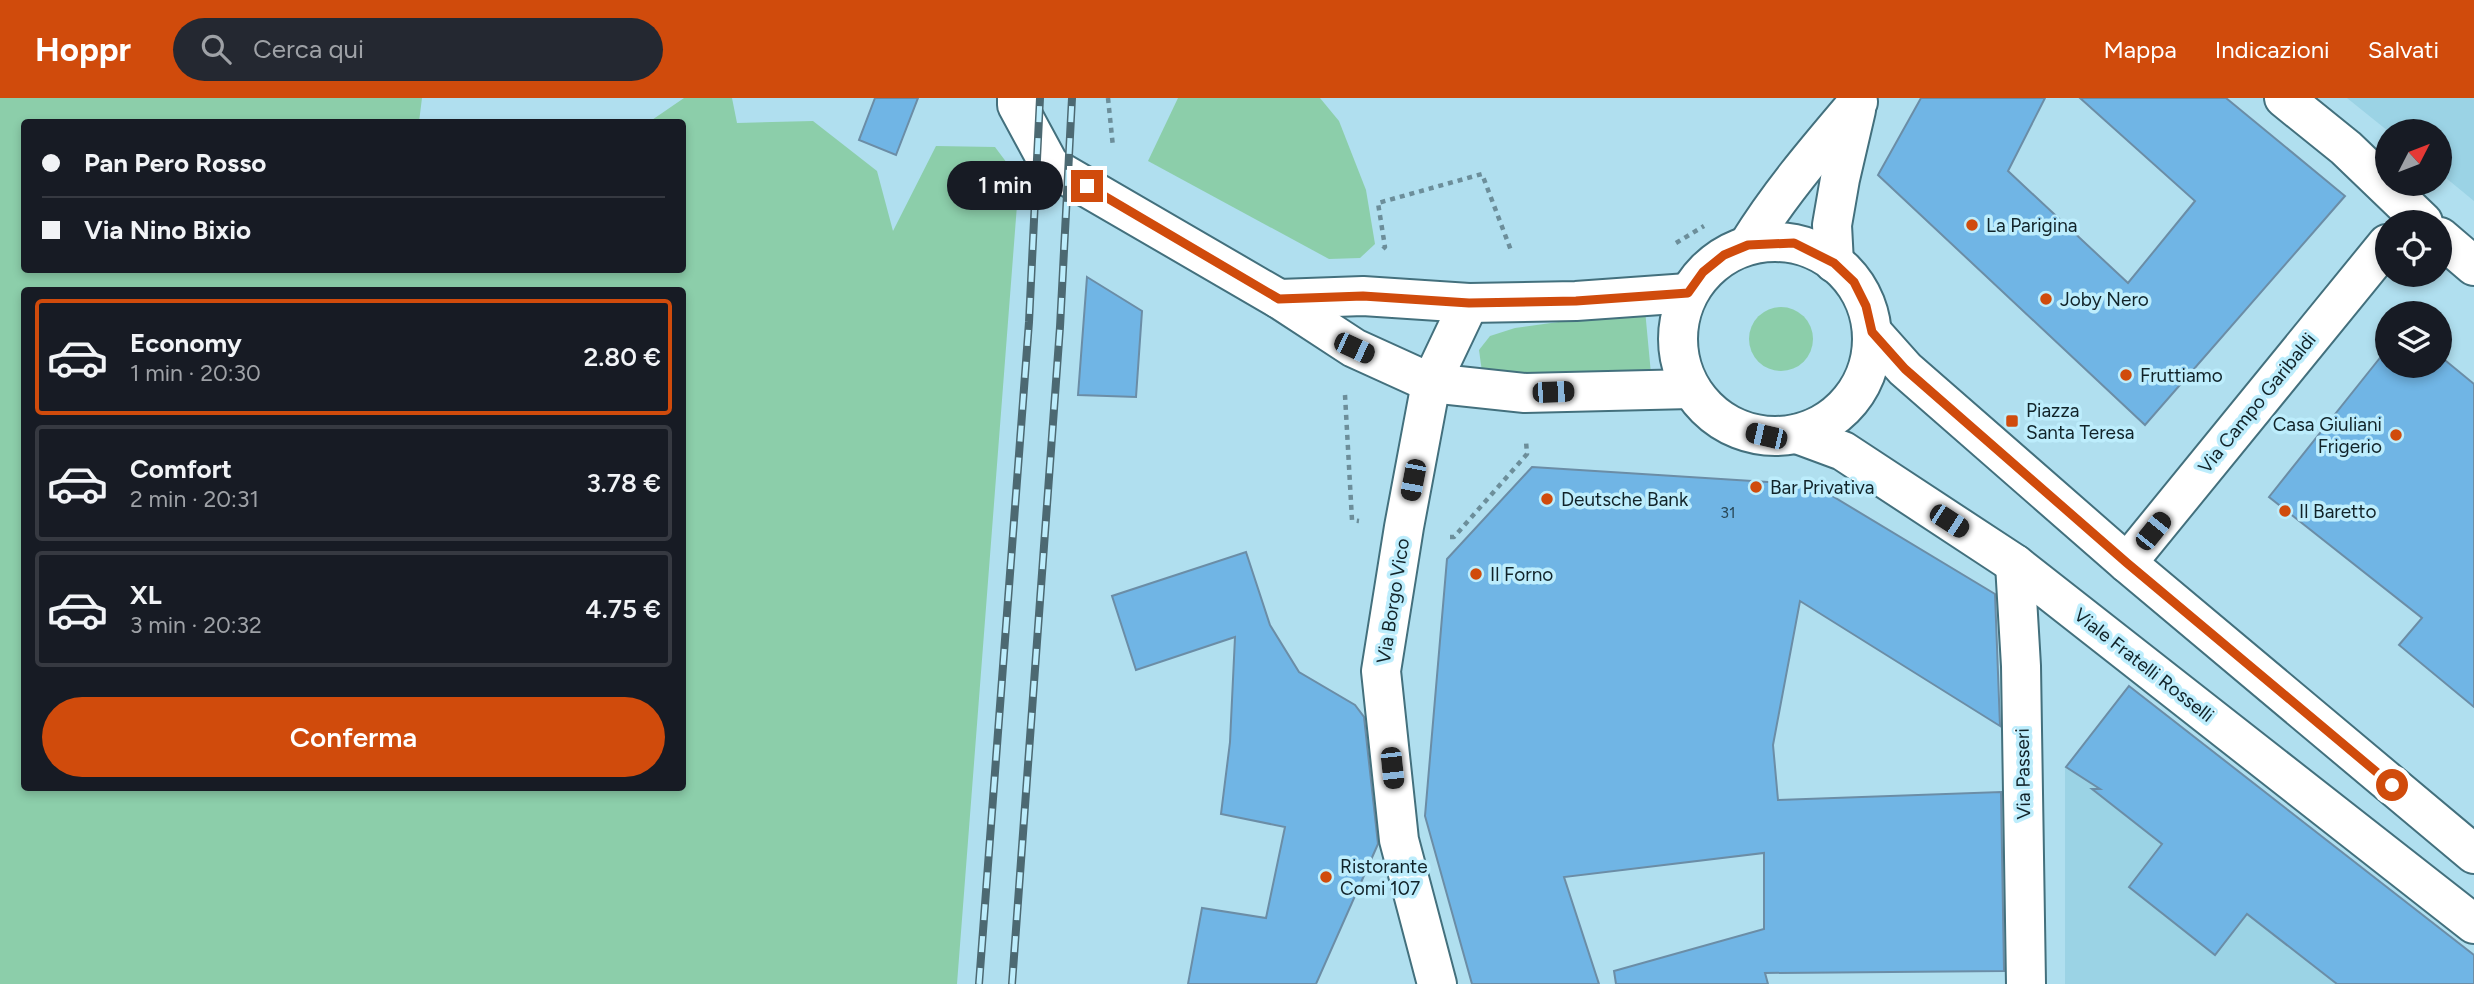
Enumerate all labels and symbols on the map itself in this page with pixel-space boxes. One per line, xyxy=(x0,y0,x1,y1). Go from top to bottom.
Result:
north arrow xyxy=(2375,119,2452,196)
callout: 1 min xyxy=(947,162,1062,210)
route end xyxy=(1071,170,1103,202)
place label: La Parigina xyxy=(1986,214,2077,237)
marker: La Parigina xyxy=(1964,217,1980,233)
place label: Joby Nero xyxy=(2060,288,2149,311)
marker: Joby Nero xyxy=(2038,291,2054,307)
street label: Via Campo Garibaldi xyxy=(2193,328,2321,478)
car xyxy=(1331,330,1378,366)
place label: Fruttiamo xyxy=(2140,364,2223,387)
marker: Fruttiamo xyxy=(2118,367,2134,383)
car xyxy=(1532,381,1575,403)
place label: Piazza Santa Teresa xyxy=(2026,399,2135,444)
marker: Piazza Santa Teresa xyxy=(2004,413,2020,429)
place label: Casa Giuliani Frigerio xyxy=(2273,413,2382,458)
car xyxy=(1744,421,1789,451)
marker: Casa Giuliani Frigerio xyxy=(2388,427,2404,443)
car xyxy=(1399,457,1428,503)
place label: Bar Privativa xyxy=(1770,476,1874,499)
marker: Bar Privativa xyxy=(1748,479,1764,495)
place label: Deutsche Bank xyxy=(1561,488,1689,511)
marker: Deutsche Bank xyxy=(1539,491,1555,507)
place label: Il Baretto xyxy=(2299,500,2376,523)
car xyxy=(1926,501,1973,541)
house number: 31 xyxy=(1720,503,1736,522)
marker: Il Baretto xyxy=(2277,503,2293,519)
car xyxy=(2132,508,2175,554)
street label: Via Borgo Vico xyxy=(1372,537,1414,665)
place label: Il Forno xyxy=(1490,563,1553,586)
marker: Il Forno xyxy=(1468,566,1484,582)
street label: Viale Fratelli Rosselli xyxy=(2069,603,2219,727)
street label: Via Passeri xyxy=(2011,728,2035,820)
car xyxy=(1380,746,1405,790)
route start xyxy=(2376,769,2408,801)
place label: Ristorante Comi 107 xyxy=(1340,855,1428,900)
marker: Ristorante Comi 107 xyxy=(1318,869,1334,885)

